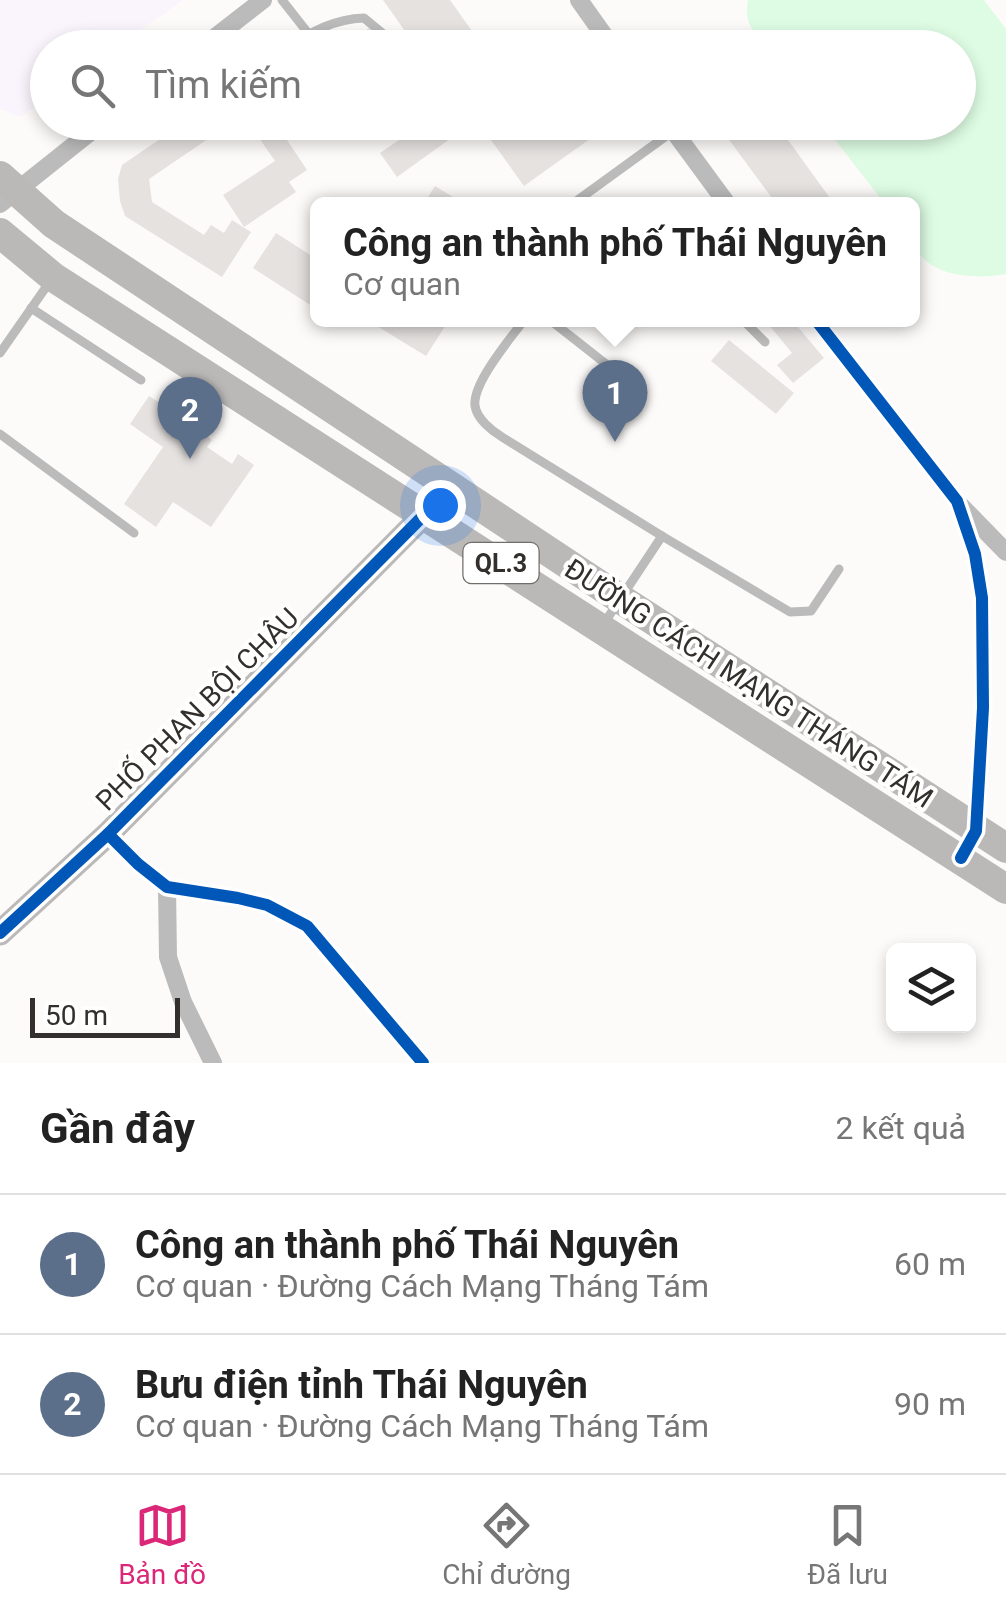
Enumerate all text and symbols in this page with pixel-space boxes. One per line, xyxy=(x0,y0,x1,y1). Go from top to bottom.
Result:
search box xyxy=(30,30,976,140)
icon: search xyxy=(65,58,120,113)
text: Tìm kiếm xyxy=(145,63,302,107)
popup xyxy=(310,197,920,327)
text: Công an thành phố Thái Nguyên xyxy=(343,221,887,265)
text: Cơ quan xyxy=(343,265,461,303)
pin: 1 xyxy=(582,360,648,442)
pin: 2 xyxy=(158,376,222,459)
your location xyxy=(415,480,466,531)
road number: QL.3 xyxy=(464,543,538,583)
street label: ĐƯỜNG CÁCH MẠNG THÁNG TÁM xyxy=(558,552,939,815)
street label: PHỐ PHAN BỘI CHÂU xyxy=(88,600,305,817)
map controls xyxy=(886,943,976,1033)
button: layers xyxy=(886,943,976,1033)
scale bar xyxy=(30,993,180,1038)
text: 50 m xyxy=(45,999,108,1032)
text: Gần đây xyxy=(40,1104,195,1153)
text: 2 kết quả xyxy=(836,1109,966,1147)
text: Công an thành phố Thái Nguyên xyxy=(135,1223,679,1267)
text: 1 xyxy=(63,1245,82,1283)
text: 60 m xyxy=(894,1245,966,1283)
text: Cơ quan · Đường Cách Mạng Tháng Tám xyxy=(135,1267,709,1305)
text: Bưu điện tỉnh Thái Nguyên xyxy=(135,1363,588,1407)
text: 2 xyxy=(63,1385,82,1423)
text: 90 m xyxy=(894,1385,966,1423)
text: Cơ quan · Đường Cách Mạng Tháng Tám xyxy=(135,1407,709,1445)
tab: Bản đồ xyxy=(118,1498,206,1591)
tab: Chỉ đường xyxy=(442,1498,571,1591)
tab: Đã lưu xyxy=(807,1498,888,1591)

